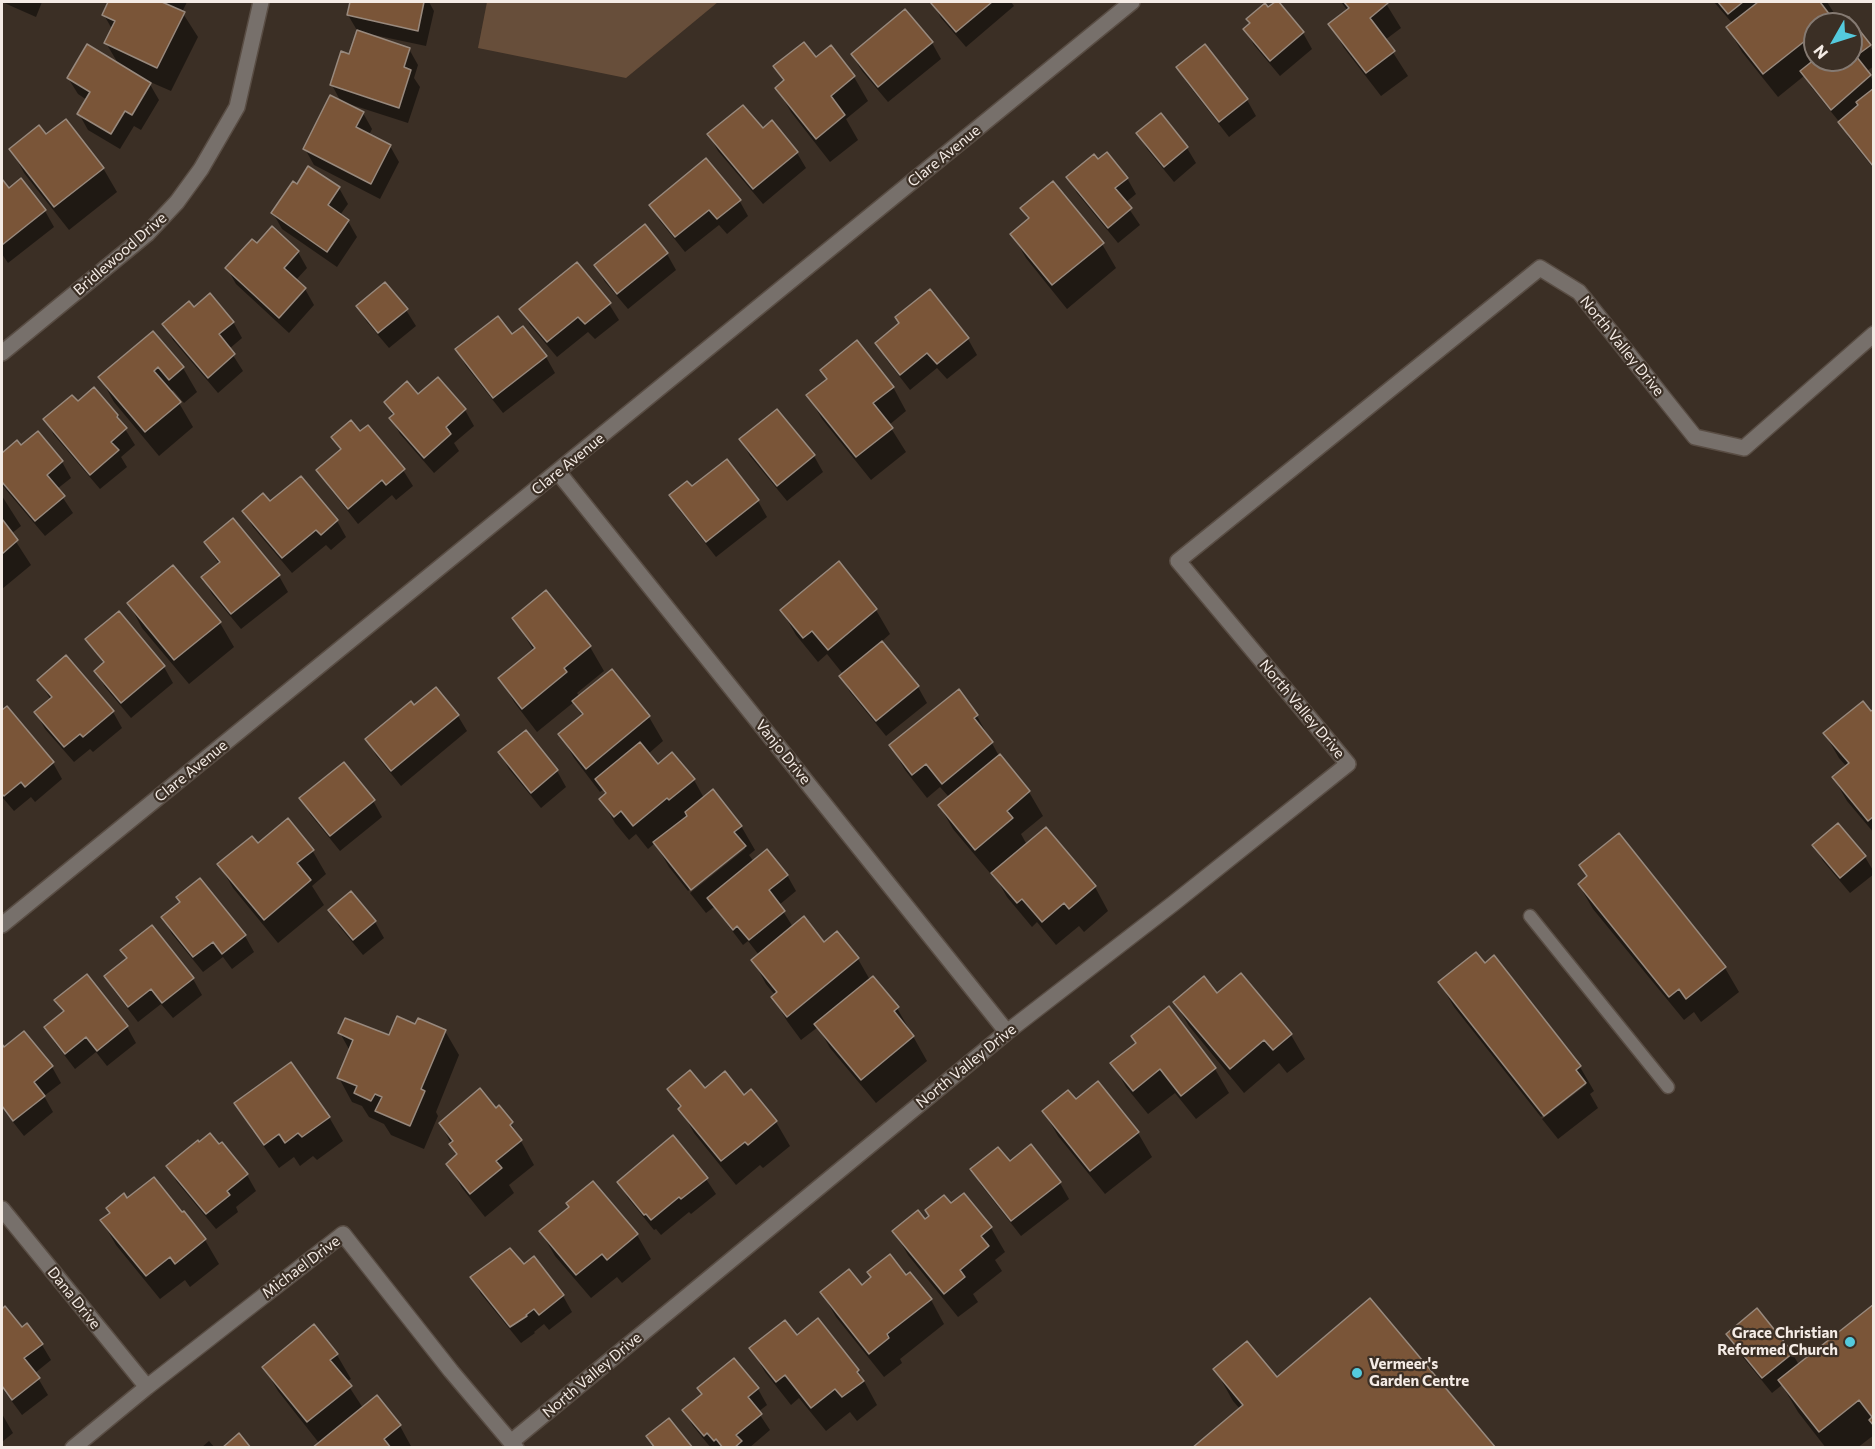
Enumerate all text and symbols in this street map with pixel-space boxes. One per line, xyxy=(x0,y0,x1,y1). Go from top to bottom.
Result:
north arrow xyxy=(1803,12,1863,72)
text: N xyxy=(1809,42,1831,63)
street label: Clare Avenue xyxy=(904,121,984,191)
street label: Bridlewood Drive xyxy=(70,209,170,299)
street label: North Valley Drive xyxy=(1576,292,1668,400)
street label: Clare Avenue xyxy=(528,429,608,499)
street label: North Valley Drive xyxy=(1255,656,1349,762)
street label: Vanjo Drive xyxy=(752,716,814,788)
street label: Clare Avenue xyxy=(151,736,231,806)
street label: North Valley Drive xyxy=(912,1020,1020,1112)
street label: Michael Drive xyxy=(258,1232,344,1302)
street label: Dana Drive xyxy=(44,1263,104,1333)
place label: Grace Christian Reformed Church xyxy=(1717,1324,1838,1359)
street label: North Valley Drive xyxy=(539,1328,645,1422)
marker: Grace Christian Reformed Church xyxy=(1843,1335,1857,1349)
place label: Vermeer's Garden Centre xyxy=(1369,1355,1469,1390)
marker: Vermeer's Garden Centre xyxy=(1350,1366,1364,1380)

